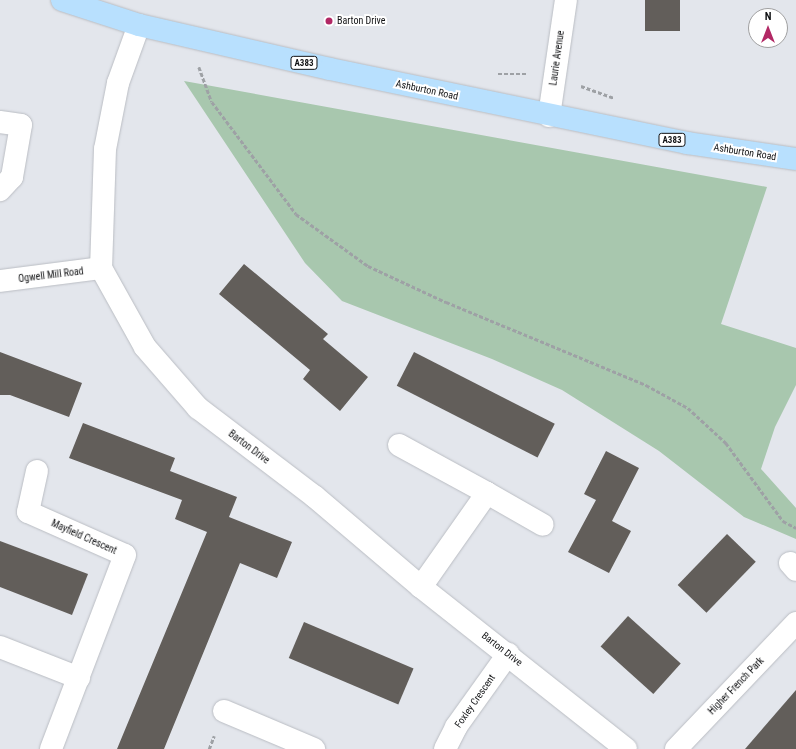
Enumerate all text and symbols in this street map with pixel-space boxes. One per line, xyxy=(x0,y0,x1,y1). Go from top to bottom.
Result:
north arrow xyxy=(748,8,788,48)
text: N xyxy=(765,10,771,23)
place label: Barton Drive xyxy=(337,15,386,27)
marker: Barton Drive xyxy=(324,16,334,26)
street label: Laurie Avenue xyxy=(547,30,567,86)
road number: A383 xyxy=(290,56,318,70)
street label: Ashburton Road xyxy=(395,78,459,102)
road number: A383 xyxy=(658,133,686,147)
street label: Ashburton Road xyxy=(713,141,777,163)
street label: Ogwell Mill Road xyxy=(18,265,84,285)
street label: Barton Drive xyxy=(226,428,272,466)
street label: Mayfield Crescent xyxy=(49,517,119,557)
street label: Barton Drive xyxy=(479,629,525,669)
street label: Higher French Park xyxy=(706,655,766,717)
street label: Foxley Crescent xyxy=(452,672,498,730)

